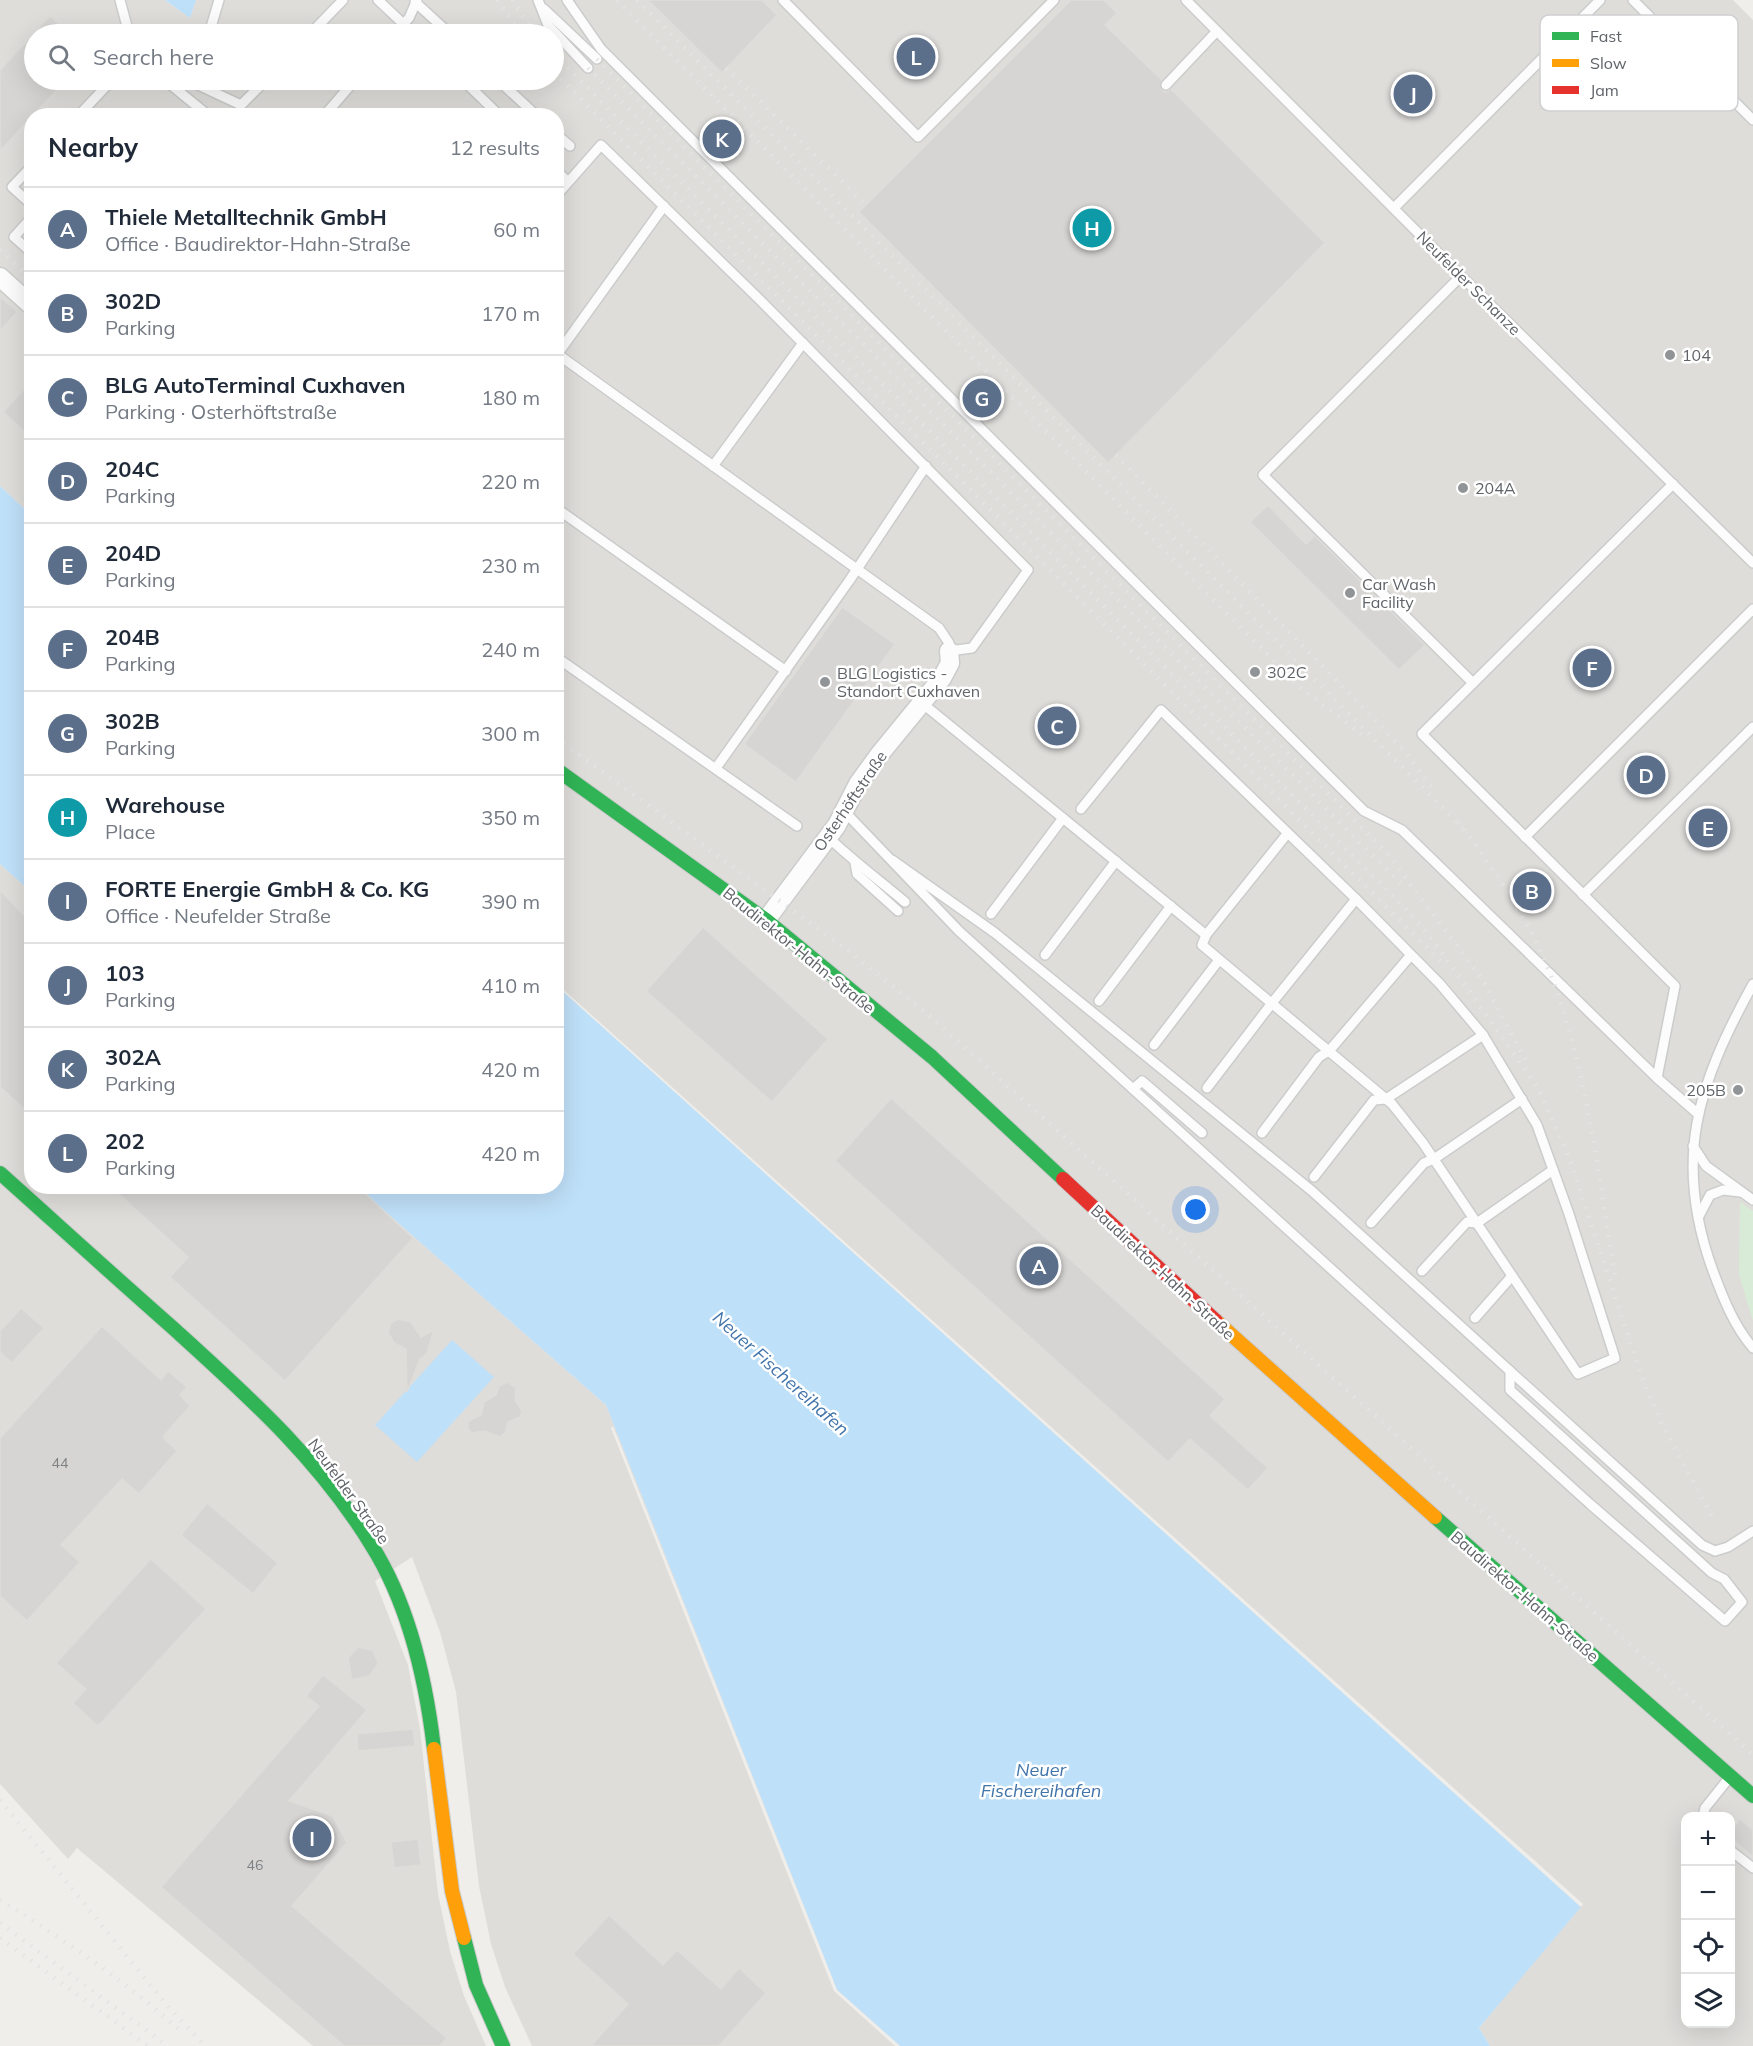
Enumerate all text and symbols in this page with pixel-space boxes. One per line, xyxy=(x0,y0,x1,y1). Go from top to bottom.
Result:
legend xyxy=(1540,15,1738,111)
search box xyxy=(24,24,564,90)
text: Fast xyxy=(1590,26,1622,46)
pin: L xyxy=(896,34,936,80)
icon: search xyxy=(45,41,78,74)
text: Search here xyxy=(93,43,214,71)
text: Slow xyxy=(1590,53,1627,73)
pin: J xyxy=(1394,72,1432,116)
text: Jam xyxy=(1590,80,1619,100)
pin: K xyxy=(702,116,742,162)
text: Nearby xyxy=(48,131,138,164)
text: 12 results xyxy=(450,135,540,160)
text: Thiele Metalltechnik GmbH xyxy=(105,203,387,231)
pin: H xyxy=(1072,206,1112,250)
text: A xyxy=(60,217,75,242)
text: 60 m xyxy=(493,217,540,242)
street label: Neufelder Schanze xyxy=(1413,227,1525,339)
text: Office · Baudirektor-Hahn-Straße xyxy=(105,231,411,256)
text: 302D xyxy=(105,287,161,315)
text: B xyxy=(61,301,74,326)
text: 170 m xyxy=(481,301,540,326)
text: Parking xyxy=(105,315,176,340)
place label: 104 xyxy=(1682,345,1711,365)
marker: 104 xyxy=(1663,348,1677,362)
text: BLG AutoTerminal Cuxhaven xyxy=(105,371,405,399)
pin: G xyxy=(962,376,1002,420)
text: C xyxy=(61,385,74,410)
text: 180 m xyxy=(481,385,540,410)
text: Parking · Osterhöftstraße xyxy=(105,399,337,424)
text: 204C xyxy=(105,455,160,483)
text: D xyxy=(60,469,75,494)
text: 220 m xyxy=(481,469,540,494)
place label: 204A xyxy=(1475,478,1516,498)
marker: 204A xyxy=(1456,481,1470,495)
text: Parking xyxy=(105,483,176,508)
text: 204D xyxy=(105,539,161,567)
text: E xyxy=(62,553,73,578)
text: 230 m xyxy=(481,553,540,578)
text: Parking xyxy=(105,567,176,592)
place label: Car Wash Facility xyxy=(1362,574,1436,612)
marker: Car Wash Facility xyxy=(1343,586,1357,600)
text: 204B xyxy=(105,623,160,651)
text: F xyxy=(62,637,73,662)
text: 240 m xyxy=(481,637,540,662)
pin: F xyxy=(1572,646,1612,690)
text: Parking xyxy=(105,651,176,676)
place label: 302C xyxy=(1267,662,1307,682)
place label: BLG Logistics - Standort Cuxhaven xyxy=(837,663,980,701)
marker: 302C xyxy=(1248,665,1262,679)
marker: BLG Logistics - Standort Cuxhaven xyxy=(818,675,832,689)
pin: C xyxy=(1038,704,1076,748)
text: 302B xyxy=(105,707,160,735)
text: G xyxy=(60,721,75,746)
text: 300 m xyxy=(481,721,540,746)
text: Parking xyxy=(105,735,176,760)
street label: Osterhöftstraße xyxy=(809,747,891,855)
pin: D xyxy=(1626,752,1666,798)
text: Warehouse xyxy=(105,791,225,819)
text: H xyxy=(60,805,75,830)
text: 350 m xyxy=(481,805,540,830)
pin: E xyxy=(1688,806,1728,850)
text: Place xyxy=(105,819,155,844)
pin: B xyxy=(1512,868,1552,914)
text: FORTE Energie GmbH & Co. KG xyxy=(105,875,429,903)
street label: Baudirektor-Hahn-Straße xyxy=(719,883,879,1017)
text: I xyxy=(65,889,70,914)
text: 390 m xyxy=(481,889,540,914)
text: Office · Neufelder Straße xyxy=(105,903,331,928)
text: 103 xyxy=(105,959,145,987)
text: J xyxy=(64,973,71,998)
text: 410 m xyxy=(481,973,540,998)
text: Parking xyxy=(105,987,176,1012)
text: 302A xyxy=(105,1043,161,1071)
text: K xyxy=(61,1057,74,1082)
text: 420 m xyxy=(481,1057,540,1082)
text: Parking xyxy=(105,1071,176,1096)
place label: 205B xyxy=(1686,1080,1726,1100)
marker: 205B xyxy=(1731,1083,1745,1097)
text: 202 xyxy=(105,1127,145,1155)
text: L xyxy=(62,1141,73,1166)
text: 420 m xyxy=(481,1141,540,1166)
text: Parking xyxy=(105,1155,176,1180)
your location xyxy=(1181,1195,1210,1224)
street label: Baudirektor-Hahn-Straße xyxy=(1087,1200,1239,1344)
pin: A xyxy=(1020,1244,1058,1288)
water label: Neuer Fischereihafen xyxy=(708,1306,854,1440)
street label: Neufelder Straße xyxy=(304,1434,394,1548)
house number: 44 xyxy=(52,1454,69,1472)
street label: Baudirektor-Hahn-Straße xyxy=(1447,1526,1603,1666)
water label: Neuer Fischereihafen xyxy=(981,1758,1101,1802)
map controls xyxy=(1681,1812,1735,2028)
button: + xyxy=(1681,1812,1735,1866)
pin: I xyxy=(292,1816,332,1860)
house number: 46 xyxy=(247,1856,263,1874)
button: − xyxy=(1681,1866,1735,1920)
button: locate xyxy=(1681,1920,1735,1974)
button: layers xyxy=(1681,1974,1735,2028)

